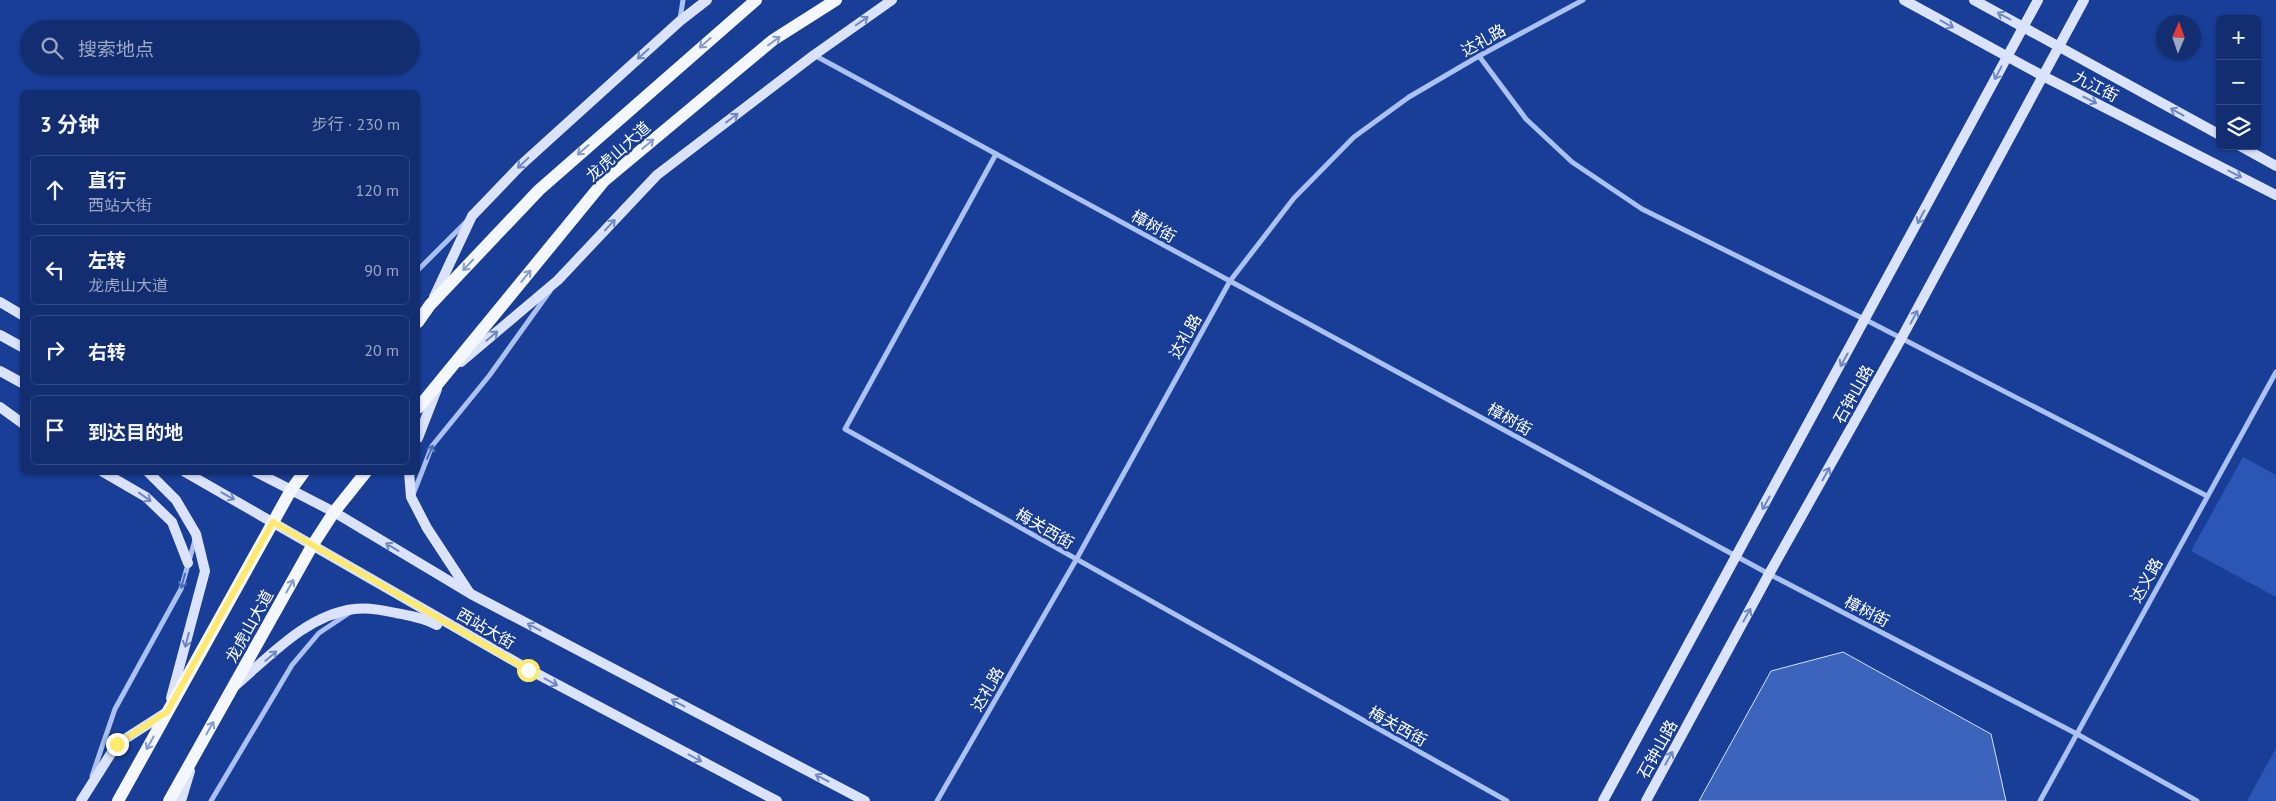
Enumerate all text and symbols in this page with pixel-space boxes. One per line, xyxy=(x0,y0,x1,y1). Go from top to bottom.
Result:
one-way arrow xyxy=(1997,11,2012,20)
north arrow xyxy=(2156,15,2201,60)
map controls xyxy=(2216,15,2261,150)
button: + xyxy=(2216,15,2261,60)
one-way arrow xyxy=(855,16,869,26)
one-way arrow xyxy=(1939,19,1953,29)
search box xyxy=(20,20,420,75)
street label: 达礼路 xyxy=(1457,20,1509,60)
icon: search xyxy=(38,34,66,62)
one-way arrow xyxy=(767,36,781,46)
text: 搜索地点 xyxy=(78,37,154,61)
one-way arrow xyxy=(699,37,712,49)
one-way arrow xyxy=(637,49,650,60)
button: − xyxy=(2216,60,2261,105)
one-way arrow xyxy=(1992,66,2002,80)
street label: 九江街 xyxy=(2070,66,2122,106)
one-way arrow xyxy=(2082,96,2097,105)
button: layers xyxy=(2216,105,2261,150)
one-way arrow xyxy=(2170,106,2185,116)
text: 3 分钟 xyxy=(40,111,99,138)
one-way arrow xyxy=(725,112,738,123)
text: 步行 · 230 m xyxy=(312,114,400,134)
street label: 龙虎山大道 xyxy=(582,117,654,185)
one-way arrow xyxy=(641,139,654,150)
one-way arrow xyxy=(577,145,590,156)
one-way arrow xyxy=(516,157,529,169)
text: 直行 xyxy=(88,168,126,192)
one-way arrow xyxy=(2227,170,2242,179)
icon: ahead xyxy=(41,176,69,204)
text: 120 m xyxy=(356,180,399,200)
text: 西站大街 xyxy=(88,195,152,215)
street label: 樟树街 xyxy=(1128,206,1180,246)
one-way arrow xyxy=(1916,209,1926,224)
one-way arrow xyxy=(604,218,616,231)
text: 左转 xyxy=(88,248,126,272)
icon: left xyxy=(41,256,69,284)
one-way arrow xyxy=(462,258,474,271)
text: 90 m xyxy=(364,260,399,280)
one-way arrow xyxy=(520,269,532,282)
text: 龙虎山大道 xyxy=(88,275,168,295)
one-way arrow xyxy=(1909,309,1919,324)
street label: 达礼路 xyxy=(1165,310,1205,362)
one-way arrow xyxy=(485,330,498,341)
icon: right xyxy=(41,336,69,364)
text: 右转 xyxy=(88,340,126,364)
text: 20 m xyxy=(364,340,399,360)
one-way arrow xyxy=(1839,352,1848,367)
street label: 石钟山路 xyxy=(1829,361,1877,427)
street label: 樟树街 xyxy=(1484,399,1536,439)
icon: arrive xyxy=(41,416,69,444)
text: 到达目的地 xyxy=(88,420,183,444)
one-way arrow xyxy=(426,445,436,460)
one-way arrow xyxy=(1821,467,1831,481)
one-way arrow xyxy=(138,492,152,502)
one-way arrow xyxy=(220,492,234,502)
one-way arrow xyxy=(1761,495,1771,510)
street label: 梅关西街 xyxy=(1012,503,1078,553)
one-way arrow xyxy=(386,542,400,552)
street label: 达义路 xyxy=(2126,554,2166,606)
one-way arrow xyxy=(178,573,188,589)
one-way arrow xyxy=(285,580,295,594)
street label: 龙虎山大道 xyxy=(221,586,277,666)
street label: 樟树街 xyxy=(1841,591,1893,631)
street label: 西站大街 xyxy=(453,603,519,653)
one-way arrow xyxy=(1742,609,1752,623)
one-way arrow xyxy=(527,622,541,632)
one-way arrow xyxy=(182,632,192,648)
one-way arrow xyxy=(264,650,277,661)
route start xyxy=(517,659,540,682)
street label: 达礼路 xyxy=(966,663,1008,715)
one-way arrow xyxy=(543,678,558,687)
one-way arrow xyxy=(670,698,685,708)
street label: 梅关西街 xyxy=(1365,702,1431,750)
street label: 石钟山路 xyxy=(1633,716,1681,782)
one-way arrow xyxy=(206,721,216,735)
route end xyxy=(106,733,129,756)
one-way arrow xyxy=(145,735,155,750)
one-way arrow xyxy=(1665,751,1674,766)
one-way arrow xyxy=(687,753,701,763)
one-way arrow xyxy=(814,773,829,783)

